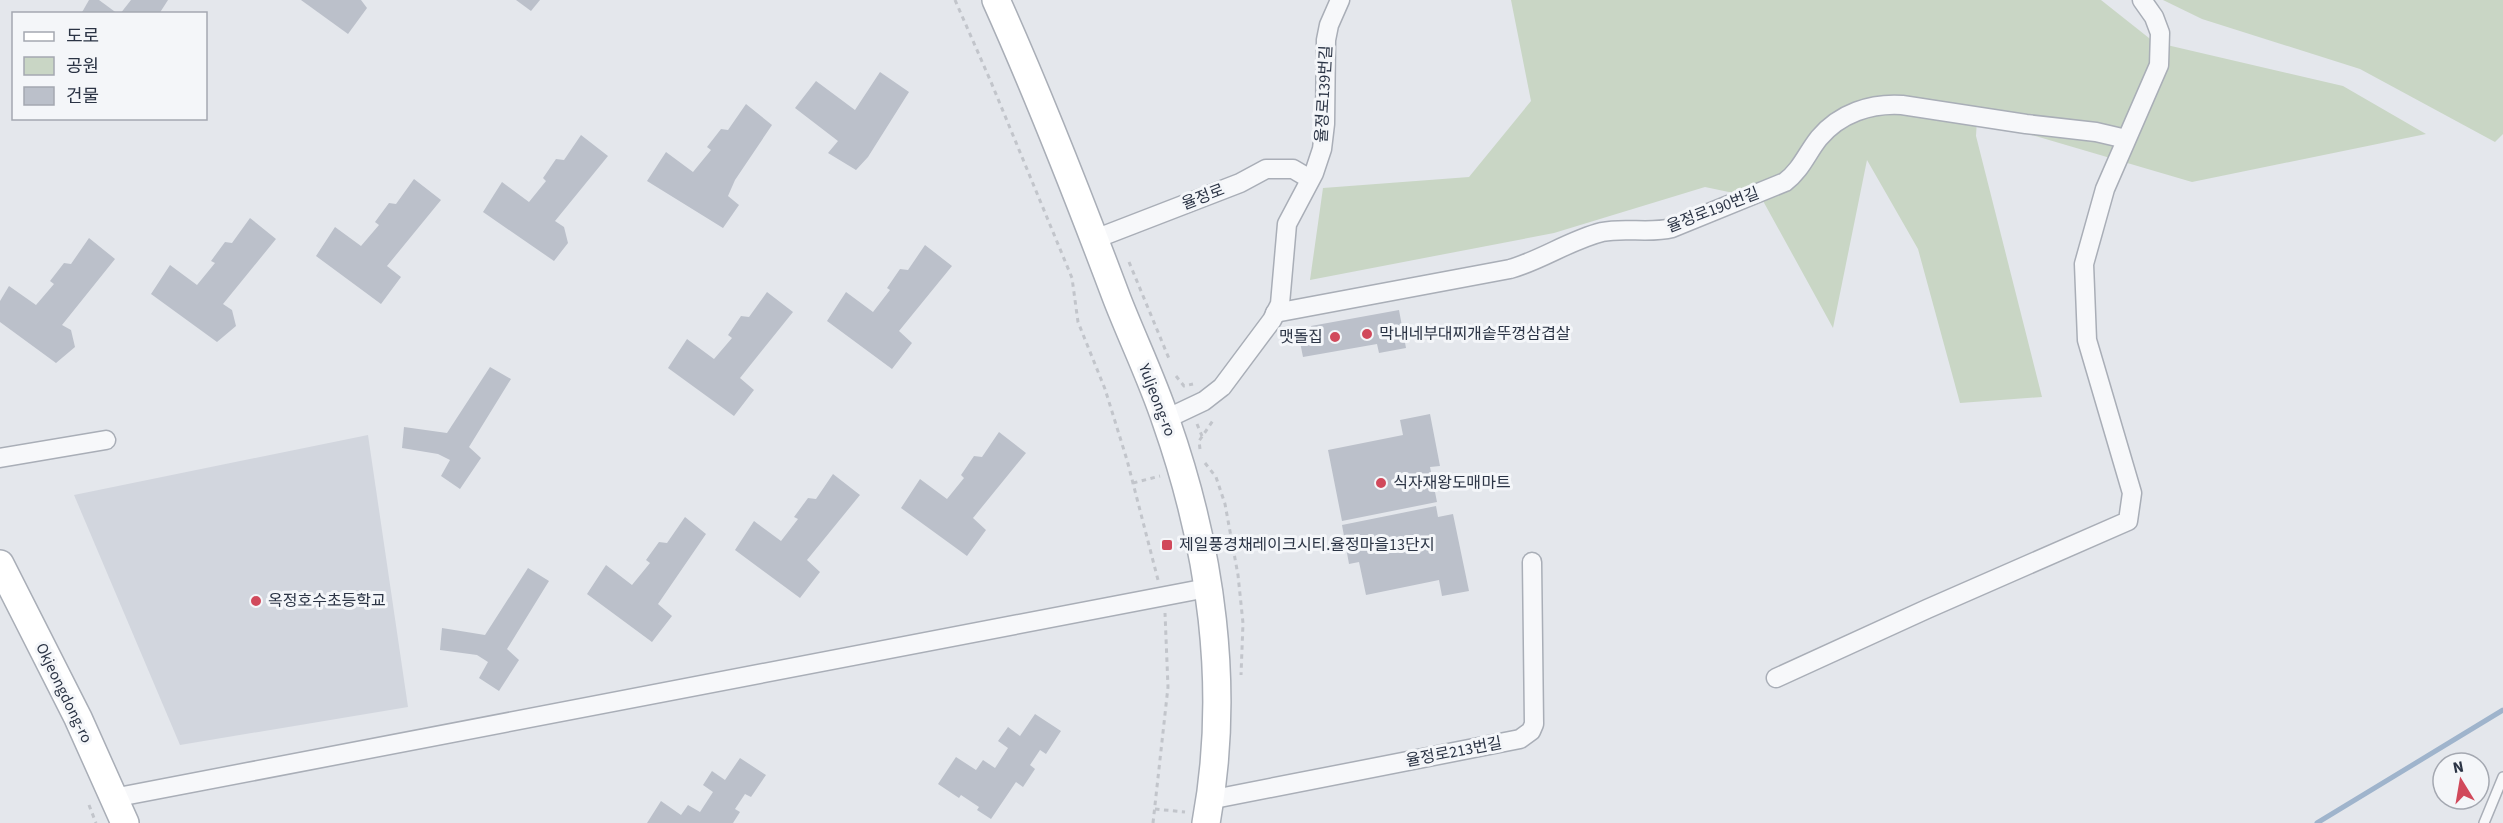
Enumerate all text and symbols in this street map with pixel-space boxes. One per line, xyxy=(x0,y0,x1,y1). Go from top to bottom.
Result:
legend xyxy=(12,12,207,120)
text: 도로 xyxy=(66,24,99,49)
street label: 율정로139번길 xyxy=(1310,45,1338,143)
text: 공원 xyxy=(66,54,99,79)
text: 건물 xyxy=(66,84,99,109)
street label: 율정로 xyxy=(1178,179,1228,215)
street label: 율정로190번길 xyxy=(1664,182,1762,238)
place label: 막내네부대찌개솥뚜껑삼겹살 xyxy=(1379,323,1571,345)
place label: 맷돌집 xyxy=(1279,326,1323,348)
marker: 막내네부대찌개솥뚜껑삼겹살 xyxy=(1360,327,1374,341)
marker: 맷돌집 xyxy=(1328,330,1342,344)
street label: Yuljeong-ro xyxy=(1133,359,1181,440)
place label: 식자재왕도매마트 xyxy=(1393,472,1511,494)
marker: 식자재왕도매마트 xyxy=(1374,476,1388,490)
place label: 제일풍경채레이크시티.율정마을13단지 xyxy=(1179,534,1434,556)
marker: 제일풍경채레이크시티.율정마을13단지 xyxy=(1160,538,1174,552)
place label: 옥정호수초등학교 xyxy=(268,590,386,612)
marker: 옥정호수초등학교 xyxy=(249,594,263,608)
street label: Okjeongdong-ro xyxy=(30,639,98,747)
street label: 율정로213번길 xyxy=(1404,732,1504,772)
north arrow xyxy=(2431,751,2491,811)
text: N xyxy=(2451,755,2466,779)

